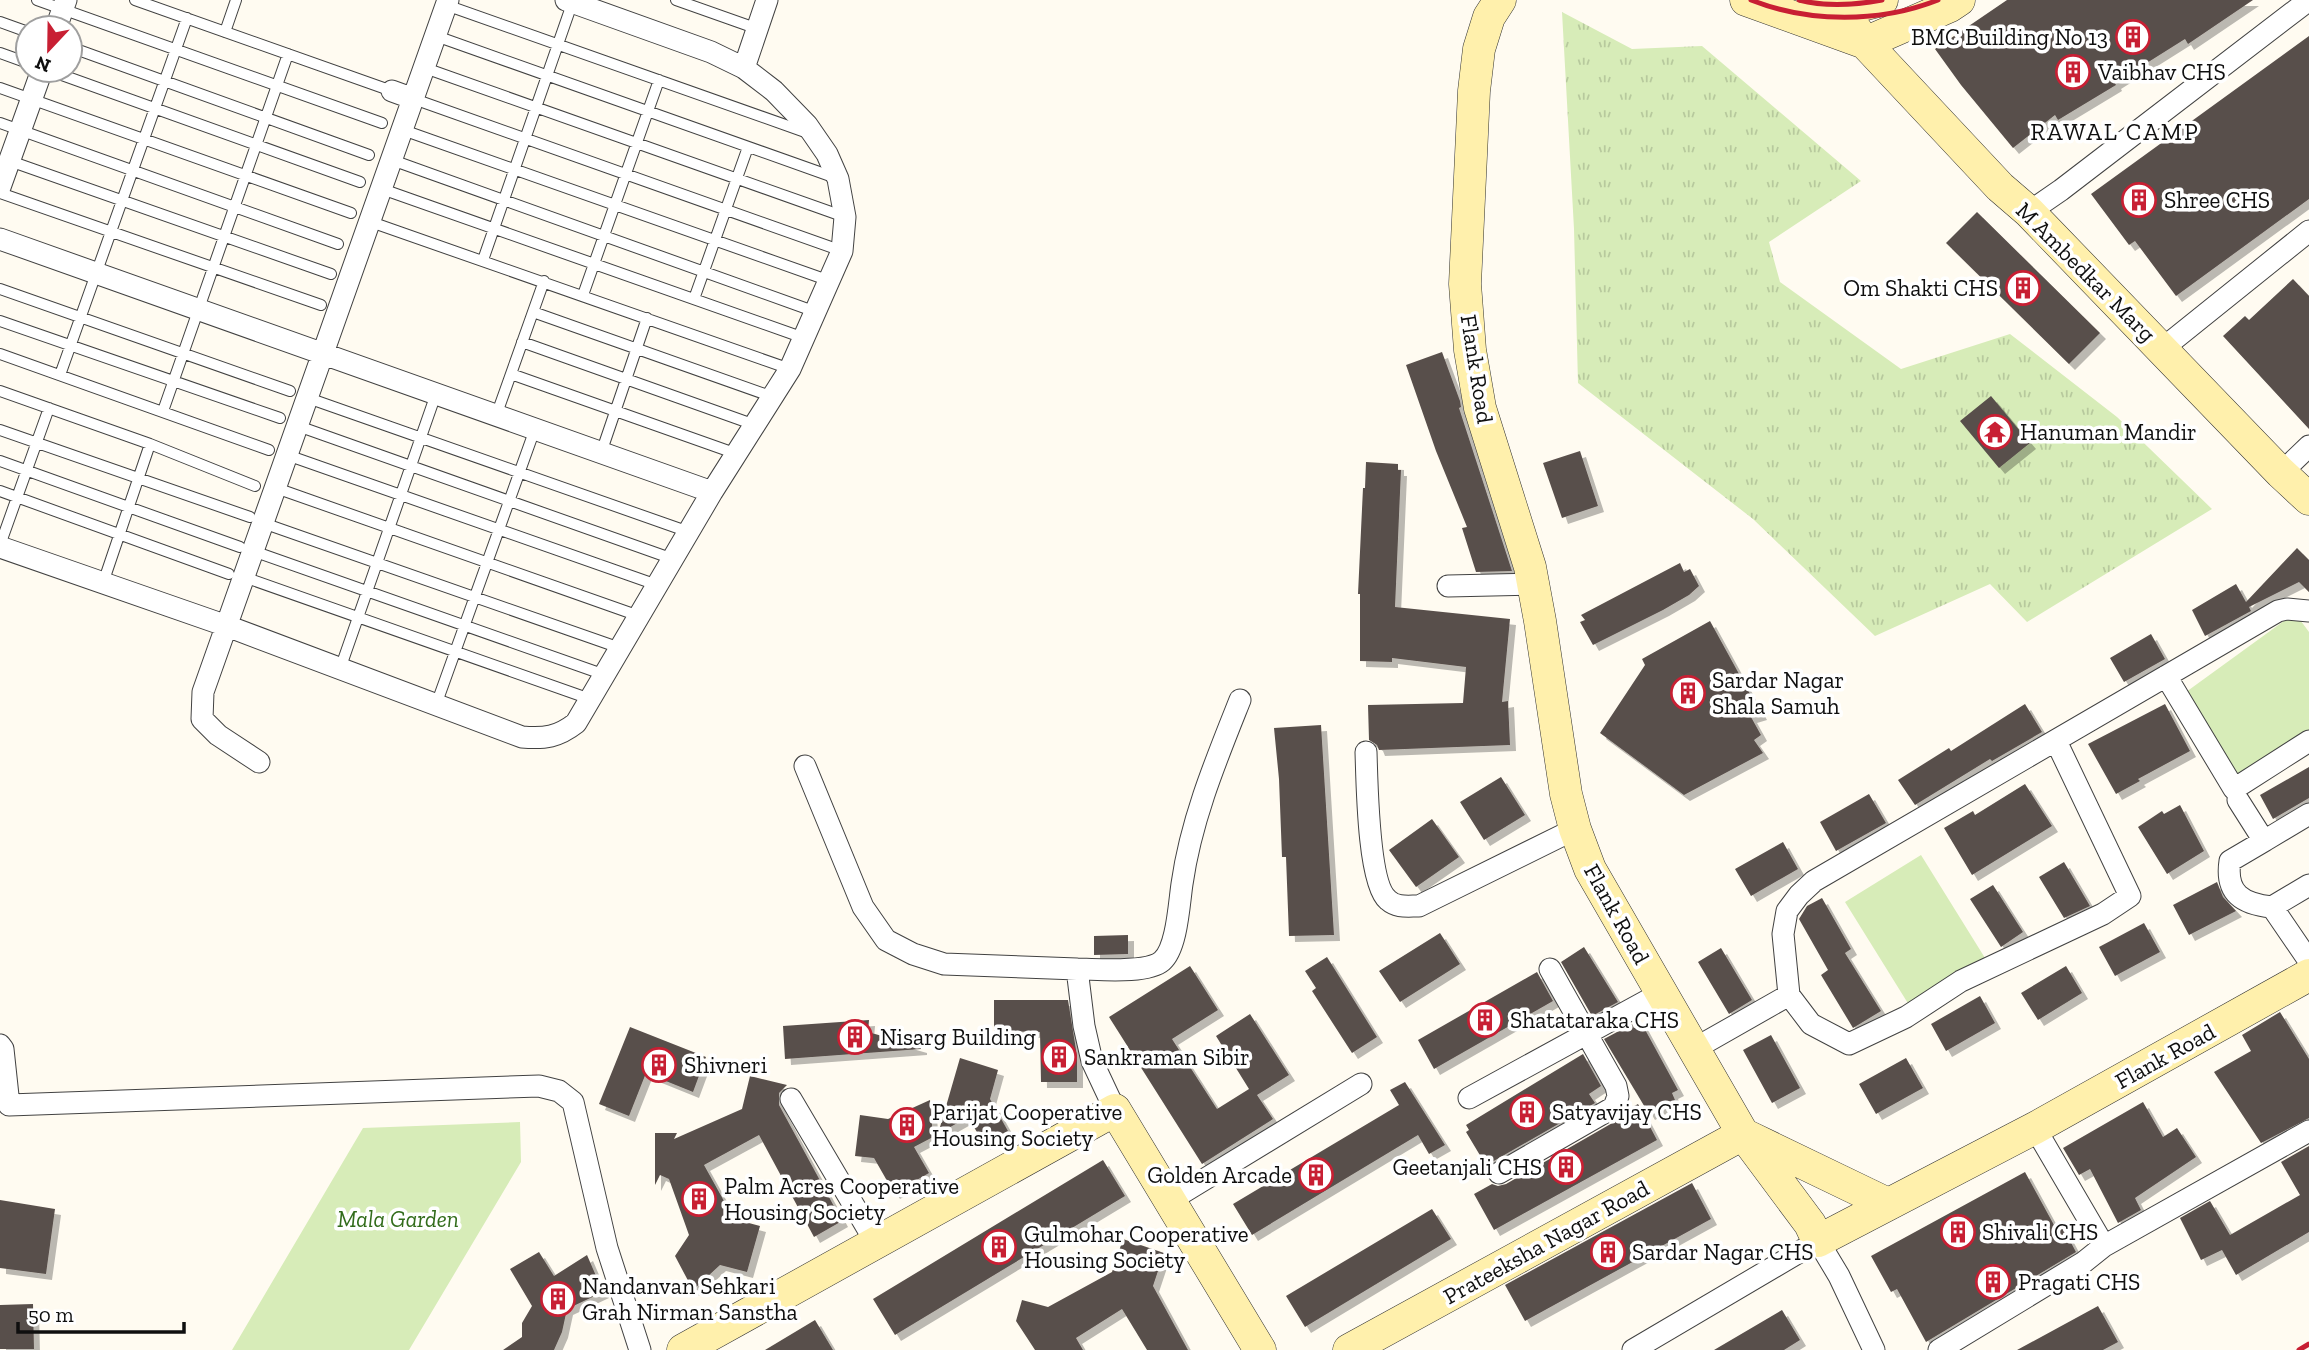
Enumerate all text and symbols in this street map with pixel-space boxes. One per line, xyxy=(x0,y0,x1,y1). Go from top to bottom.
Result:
north arrow xyxy=(14,14,84,84)
building icon: BMC Building No 13 xyxy=(2114,18,2152,56)
place label: BMC Building No 13 xyxy=(1911,23,2108,51)
text: N xyxy=(32,51,54,78)
building icon: Vaibhav CHS xyxy=(2054,53,2092,91)
place label: Vaibhav CHS xyxy=(2097,58,2226,86)
district label: RAWAL CAMP xyxy=(2030,117,2200,146)
building icon: Shree CHS xyxy=(2120,181,2158,219)
place label: Shree CHS xyxy=(2164,186,2270,214)
street label: M Ambedkar Marg xyxy=(2010,196,2162,348)
building icon: Om Shakti CHS xyxy=(2004,269,2042,307)
place label: Om Shakti CHS xyxy=(1843,274,1998,302)
street label: Flank Road xyxy=(1455,313,1499,426)
temple icon: Hanuman Mandir xyxy=(1976,413,2014,451)
place label: Hanuman Mandir xyxy=(2020,418,2197,446)
place label: Sardar Nagar Shala Samuh xyxy=(1712,666,1844,720)
building icon: Sardar Nagar Shala Samuh xyxy=(1669,674,1707,712)
street label: Flank Road xyxy=(1578,859,1656,969)
building icon: Shatataraka CHS xyxy=(1466,1001,1504,1039)
place label: Shatataraka CHS xyxy=(1510,1006,1679,1034)
street label: Flank Road xyxy=(2110,1017,2220,1095)
building icon: Nisarg Building xyxy=(836,1018,874,1056)
place label: Nisarg Building xyxy=(880,1023,1036,1051)
building icon: Sankraman Sibir xyxy=(1040,1038,1078,1076)
place label: Sankraman Sibir xyxy=(1084,1043,1250,1071)
building icon: Shivneri xyxy=(640,1046,678,1084)
place label: Shivneri xyxy=(684,1051,767,1079)
building icon: Satyavijay CHS xyxy=(1508,1093,1546,1131)
place label: Parijat Cooperative Housing Society xyxy=(932,1098,1122,1152)
place label: Satyavijay CHS xyxy=(1552,1098,1702,1126)
building icon: Parijat Cooperative Housing Society xyxy=(888,1106,926,1144)
building icon: Geetanjali CHS xyxy=(1547,1148,1585,1186)
place label: Geetanjali CHS xyxy=(1393,1153,1542,1181)
building icon: Golden Arcade xyxy=(1297,1156,1335,1194)
place label: Golden Arcade xyxy=(1147,1161,1292,1189)
place label: Palm Acres Cooperative Housing Society xyxy=(724,1172,959,1226)
street label: Prateeksha Nagar Road xyxy=(1438,1174,1654,1310)
building icon: Palm Acres Cooperative Housing Society xyxy=(680,1180,718,1218)
park label: Mala Garden xyxy=(337,1205,459,1233)
building icon: Shivali CHS xyxy=(1939,1213,1977,1251)
place label: Shivali CHS xyxy=(1982,1218,2098,1246)
place label: Gulmohar Cooperative Housing Society xyxy=(1024,1220,1249,1274)
building icon: Gulmohar Cooperative Housing Society xyxy=(980,1228,1018,1266)
building icon: Sardar Nagar CHS xyxy=(1589,1233,1627,1271)
place label: Sardar Nagar CHS xyxy=(1632,1238,1814,1266)
building icon: Pragati CHS xyxy=(1974,1263,2012,1301)
place label: Pragati CHS xyxy=(2018,1268,2140,1296)
place label: Nandanvan Sehkari Grah Nirman Sanstha xyxy=(582,1272,798,1326)
building icon: Nandanvan Sehkari Grah Nirman Sanstha xyxy=(539,1280,577,1318)
scale bar xyxy=(18,1290,184,1334)
text: 50 m xyxy=(28,1302,74,1327)

